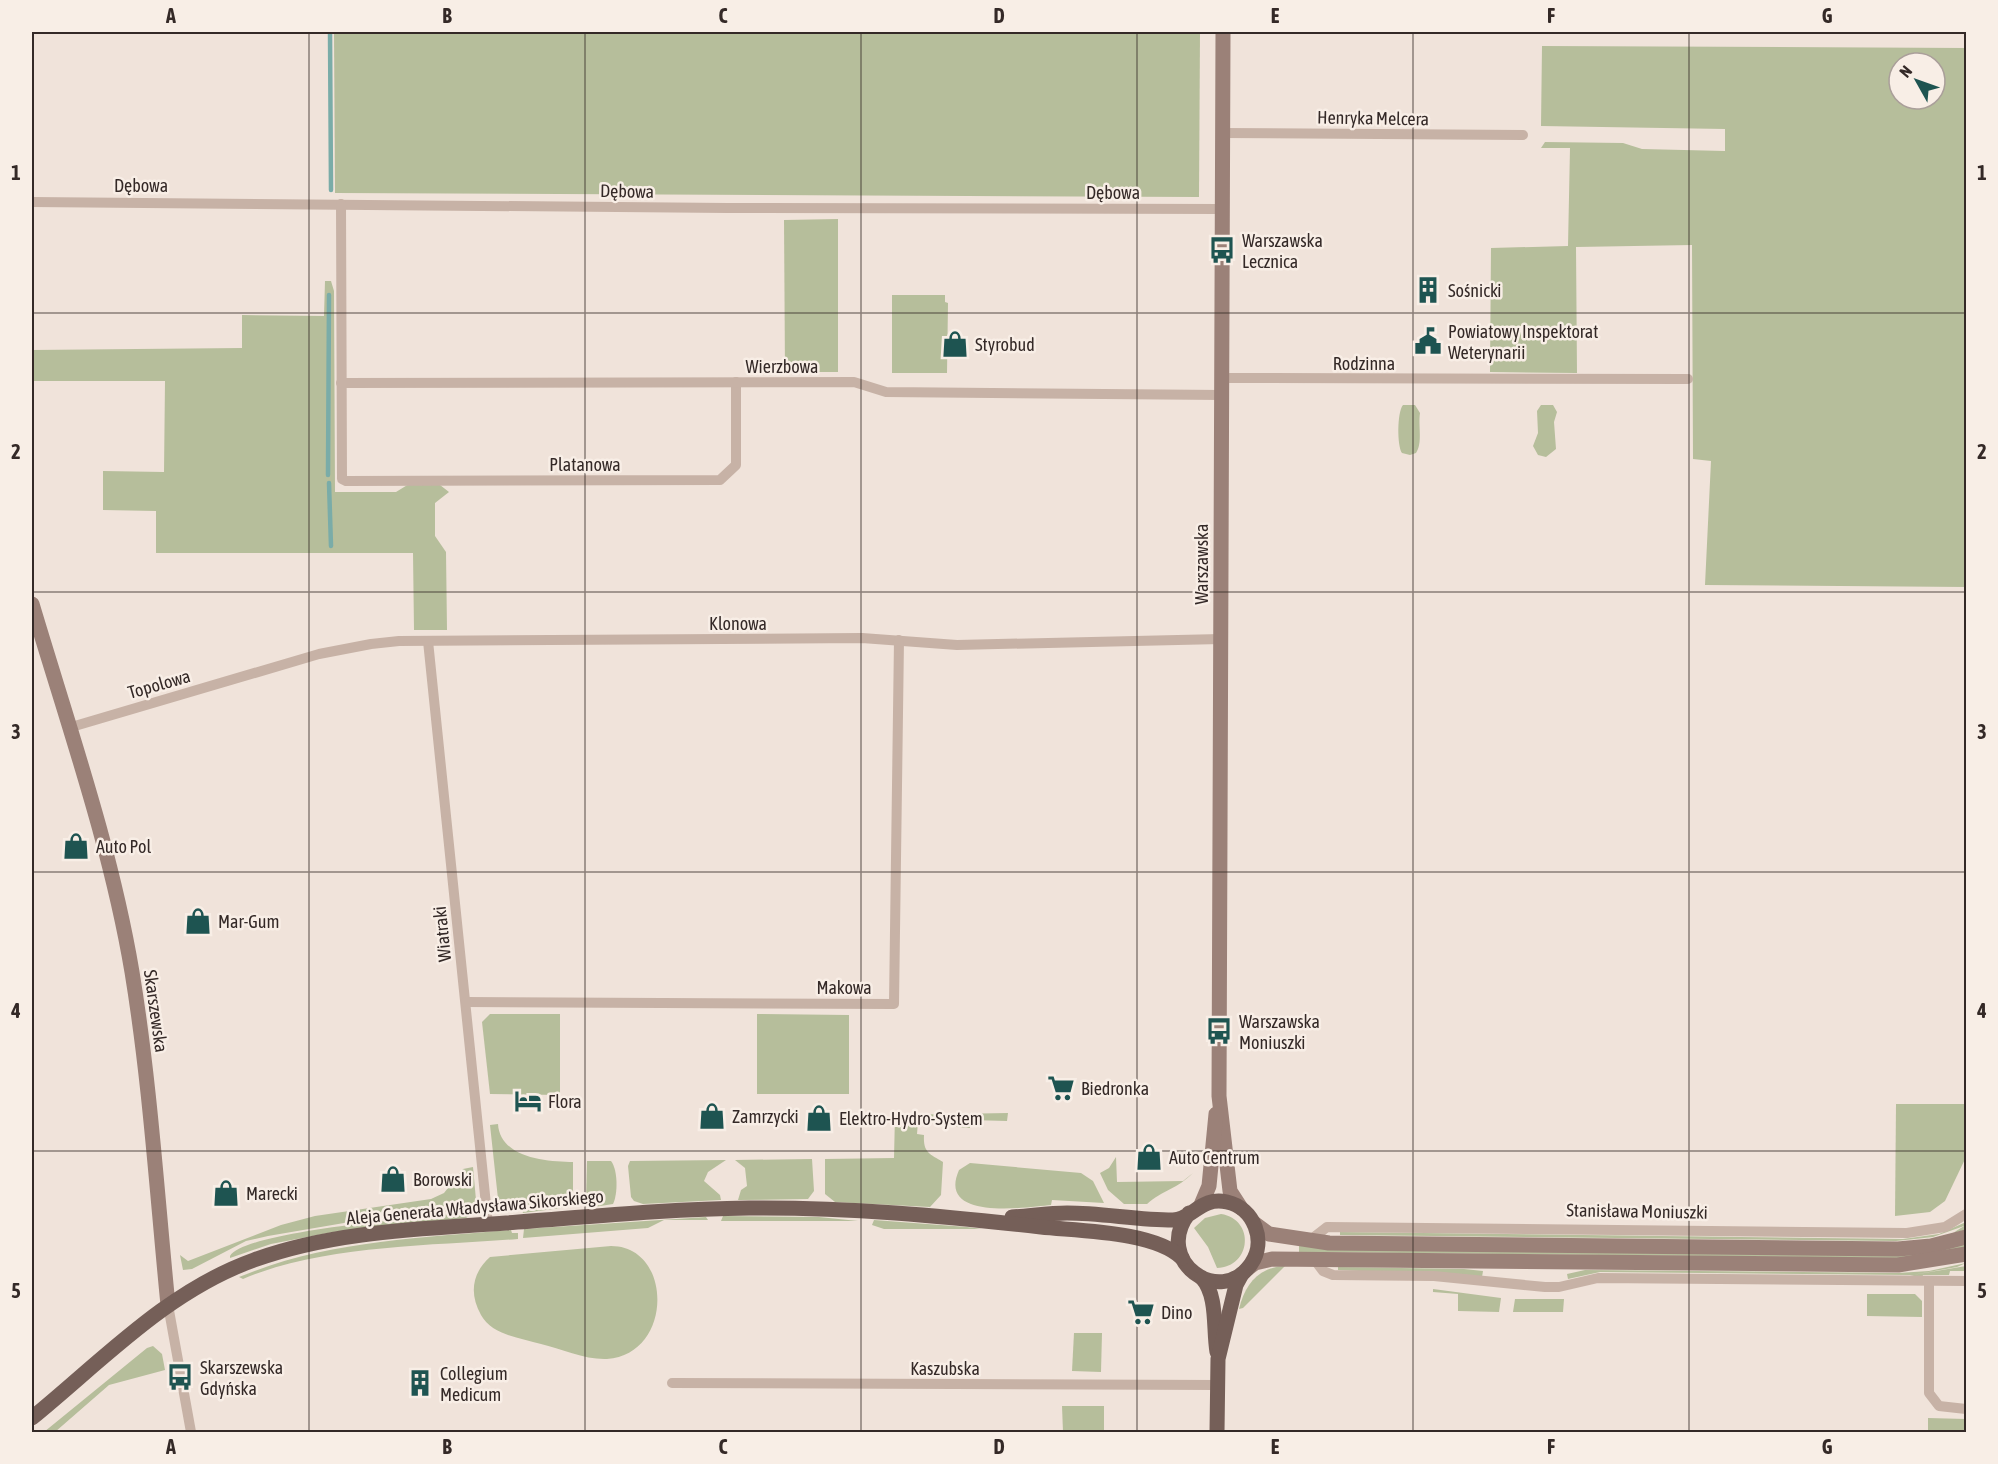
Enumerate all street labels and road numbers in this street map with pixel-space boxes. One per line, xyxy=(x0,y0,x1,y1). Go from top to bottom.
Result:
street label: Henryka Melcera xyxy=(1317,107,1429,129)
street label: Dębowa xyxy=(114,175,168,196)
street label: Dębowa xyxy=(600,180,654,202)
street label: Dębowa xyxy=(1086,182,1140,203)
street label: Rodzinna xyxy=(1333,353,1395,374)
street label: Wierzbowa xyxy=(746,356,818,377)
street label: Platanowa xyxy=(549,454,621,475)
street label: Warszawska xyxy=(1191,524,1212,604)
street label: Klonowa xyxy=(709,613,767,634)
street label: Topolowa xyxy=(125,665,193,703)
street label: Wiatraki xyxy=(429,905,455,963)
street label: Skarszewska xyxy=(140,968,172,1054)
street label: Makowa xyxy=(816,977,872,998)
street label: Aleja Generała Władysława Sikorskiego xyxy=(346,1185,604,1229)
street label: Stanisława Moniuszki xyxy=(1566,1199,1708,1223)
street label: Kaszubska xyxy=(910,1358,980,1379)

